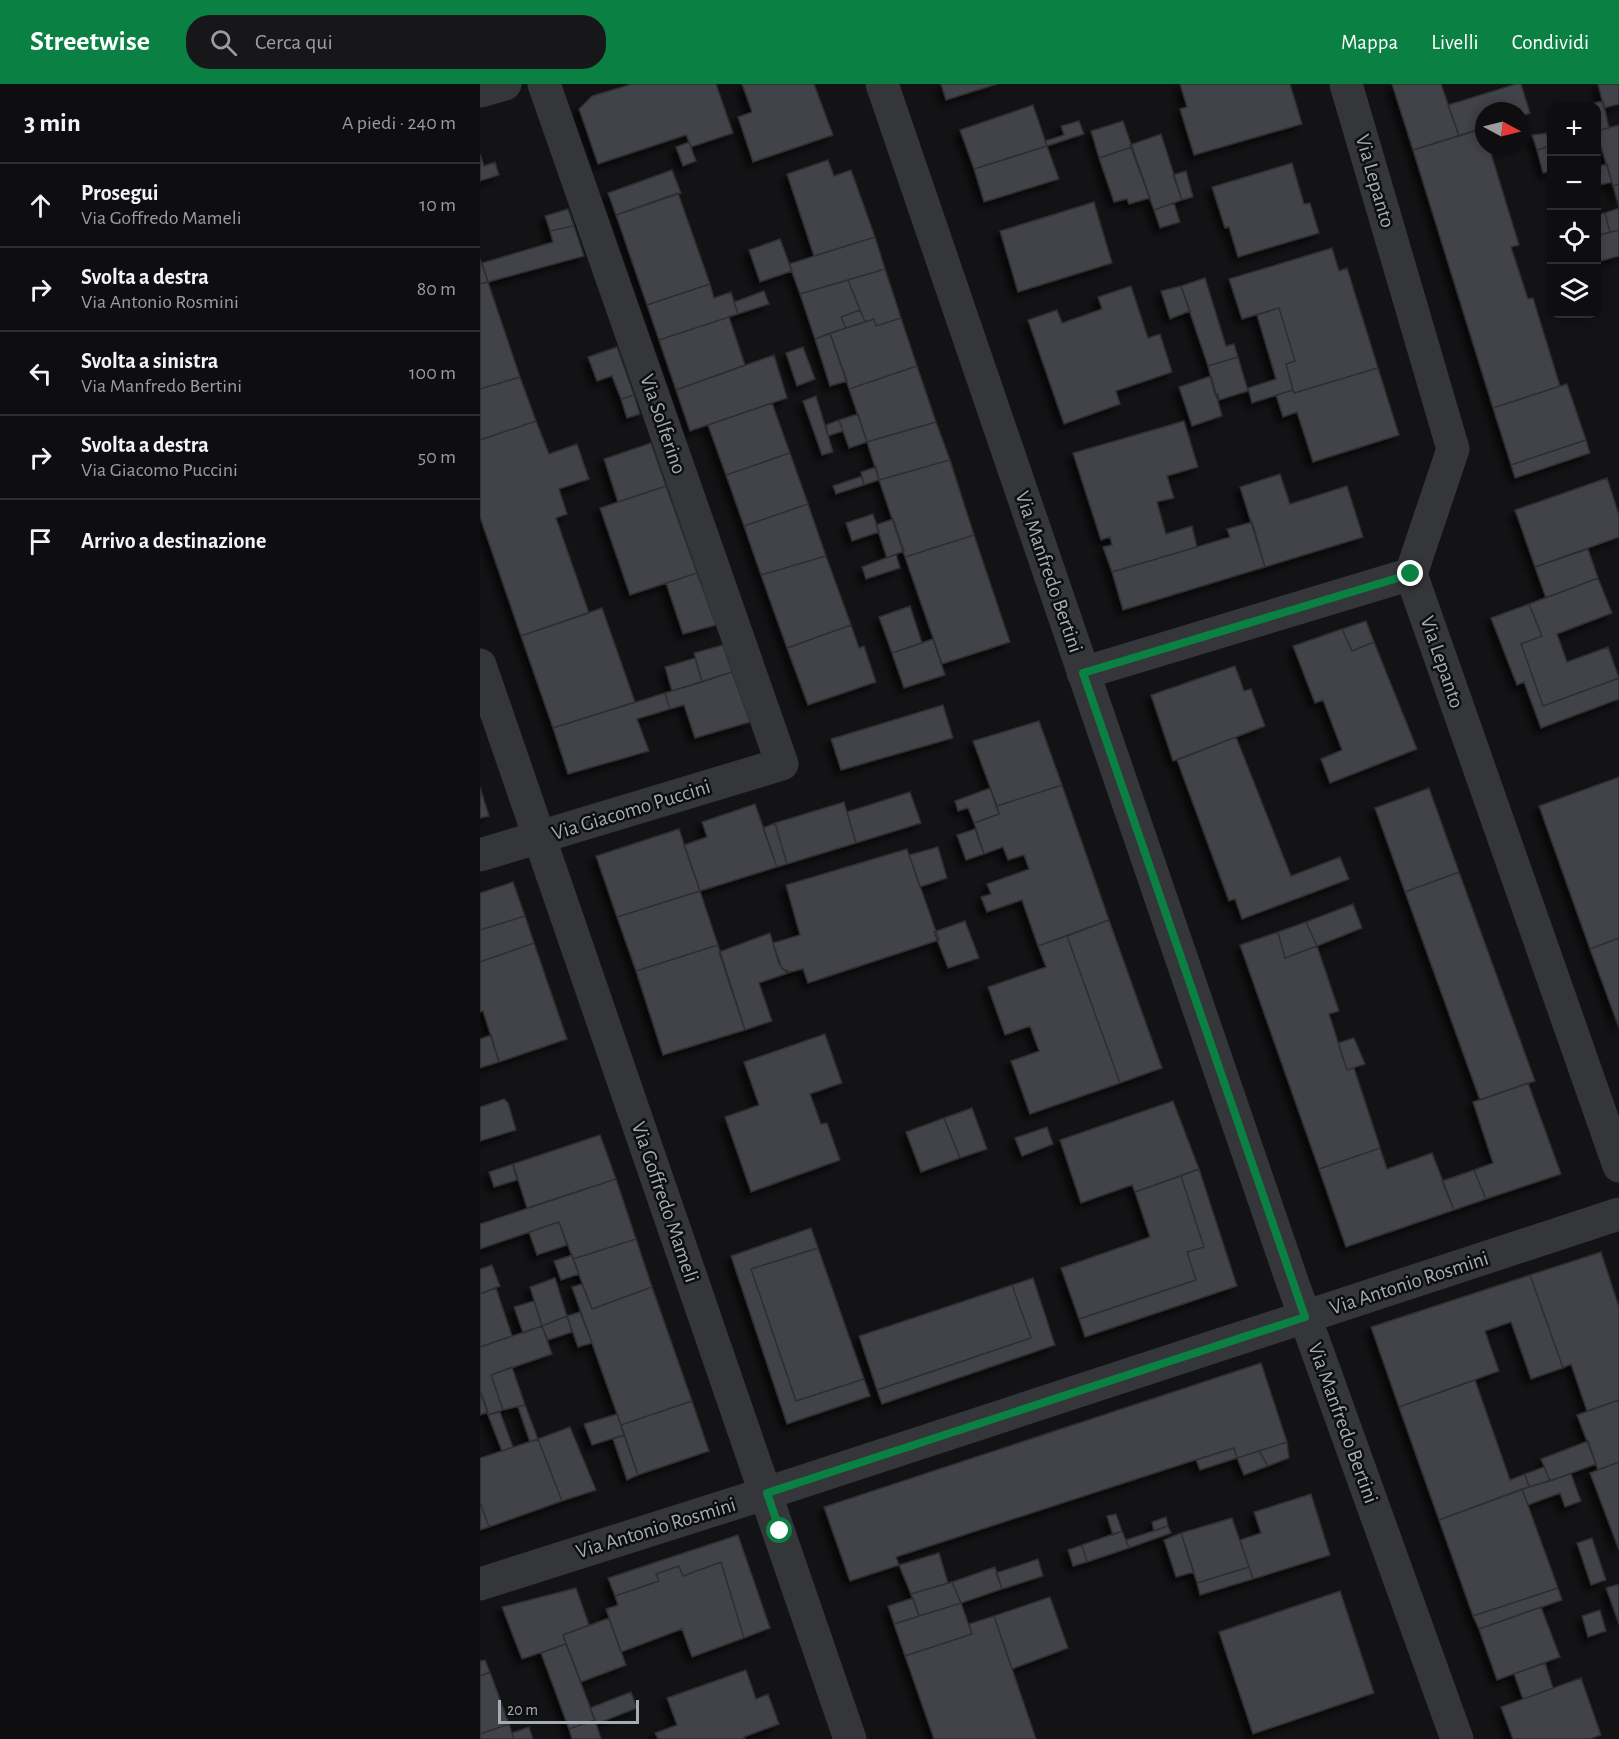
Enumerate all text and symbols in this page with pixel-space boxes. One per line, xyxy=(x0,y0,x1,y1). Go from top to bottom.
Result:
search box xyxy=(186,15,606,69)
icon: search xyxy=(207,26,240,59)
text: Streetwise xyxy=(30,28,150,56)
text: Cerca qui xyxy=(255,31,333,53)
text: Mappa xyxy=(1341,32,1398,53)
text: Livelli xyxy=(1431,32,1479,53)
text: Condividi xyxy=(1512,32,1589,53)
north arrow xyxy=(1475,102,1529,156)
map controls xyxy=(1547,102,1601,318)
button: + xyxy=(1547,102,1601,156)
text: 3 min xyxy=(24,110,81,136)
text: A piedi · 240 m xyxy=(342,113,456,133)
street label: Via Lepanto xyxy=(1352,132,1398,230)
button: − xyxy=(1547,156,1601,210)
text: Prosegui xyxy=(81,182,158,204)
icon: ahead xyxy=(24,189,57,222)
text: 10 m xyxy=(419,195,456,215)
text: Via Goffredo Mameli xyxy=(81,208,242,228)
button: locate xyxy=(1547,210,1601,264)
button: layers xyxy=(1547,264,1601,318)
text: Svolta a destra xyxy=(81,266,209,288)
icon: right xyxy=(24,273,57,306)
text: 80 m xyxy=(417,279,456,299)
text: Via Antonio Rosmini xyxy=(81,292,239,312)
text: Svolta a sinistra xyxy=(81,350,218,372)
icon: left xyxy=(24,357,57,390)
text: 100 m xyxy=(409,363,456,383)
street label: Via Solferino xyxy=(636,372,690,476)
text: Via Manfredo Bertini xyxy=(81,376,242,396)
text: Svolta a destra xyxy=(81,434,209,456)
icon: right xyxy=(24,441,57,474)
text: 50 m xyxy=(418,447,456,467)
text: Via Giacomo Puccini xyxy=(81,460,238,480)
street label: Via Manfredo Bertini xyxy=(1012,489,1086,655)
icon: arrive xyxy=(24,525,57,558)
text: Arrivo a destinazione xyxy=(81,530,266,552)
route end xyxy=(1397,560,1423,586)
street label: Via Lepanto xyxy=(1416,613,1468,711)
street label: Via Giacomo Puccini xyxy=(549,776,713,844)
street label: Via Goffredo Mameli xyxy=(628,1119,702,1285)
street label: Via Antonio Rosmini xyxy=(1327,1247,1491,1319)
street label: Via Manfredo Bertini xyxy=(1304,1340,1382,1506)
street label: Via Antonio Rosmini xyxy=(574,1494,738,1562)
route start xyxy=(766,1517,792,1543)
scale bar xyxy=(498,1697,639,1724)
text: 20 m xyxy=(507,1702,538,1718)

